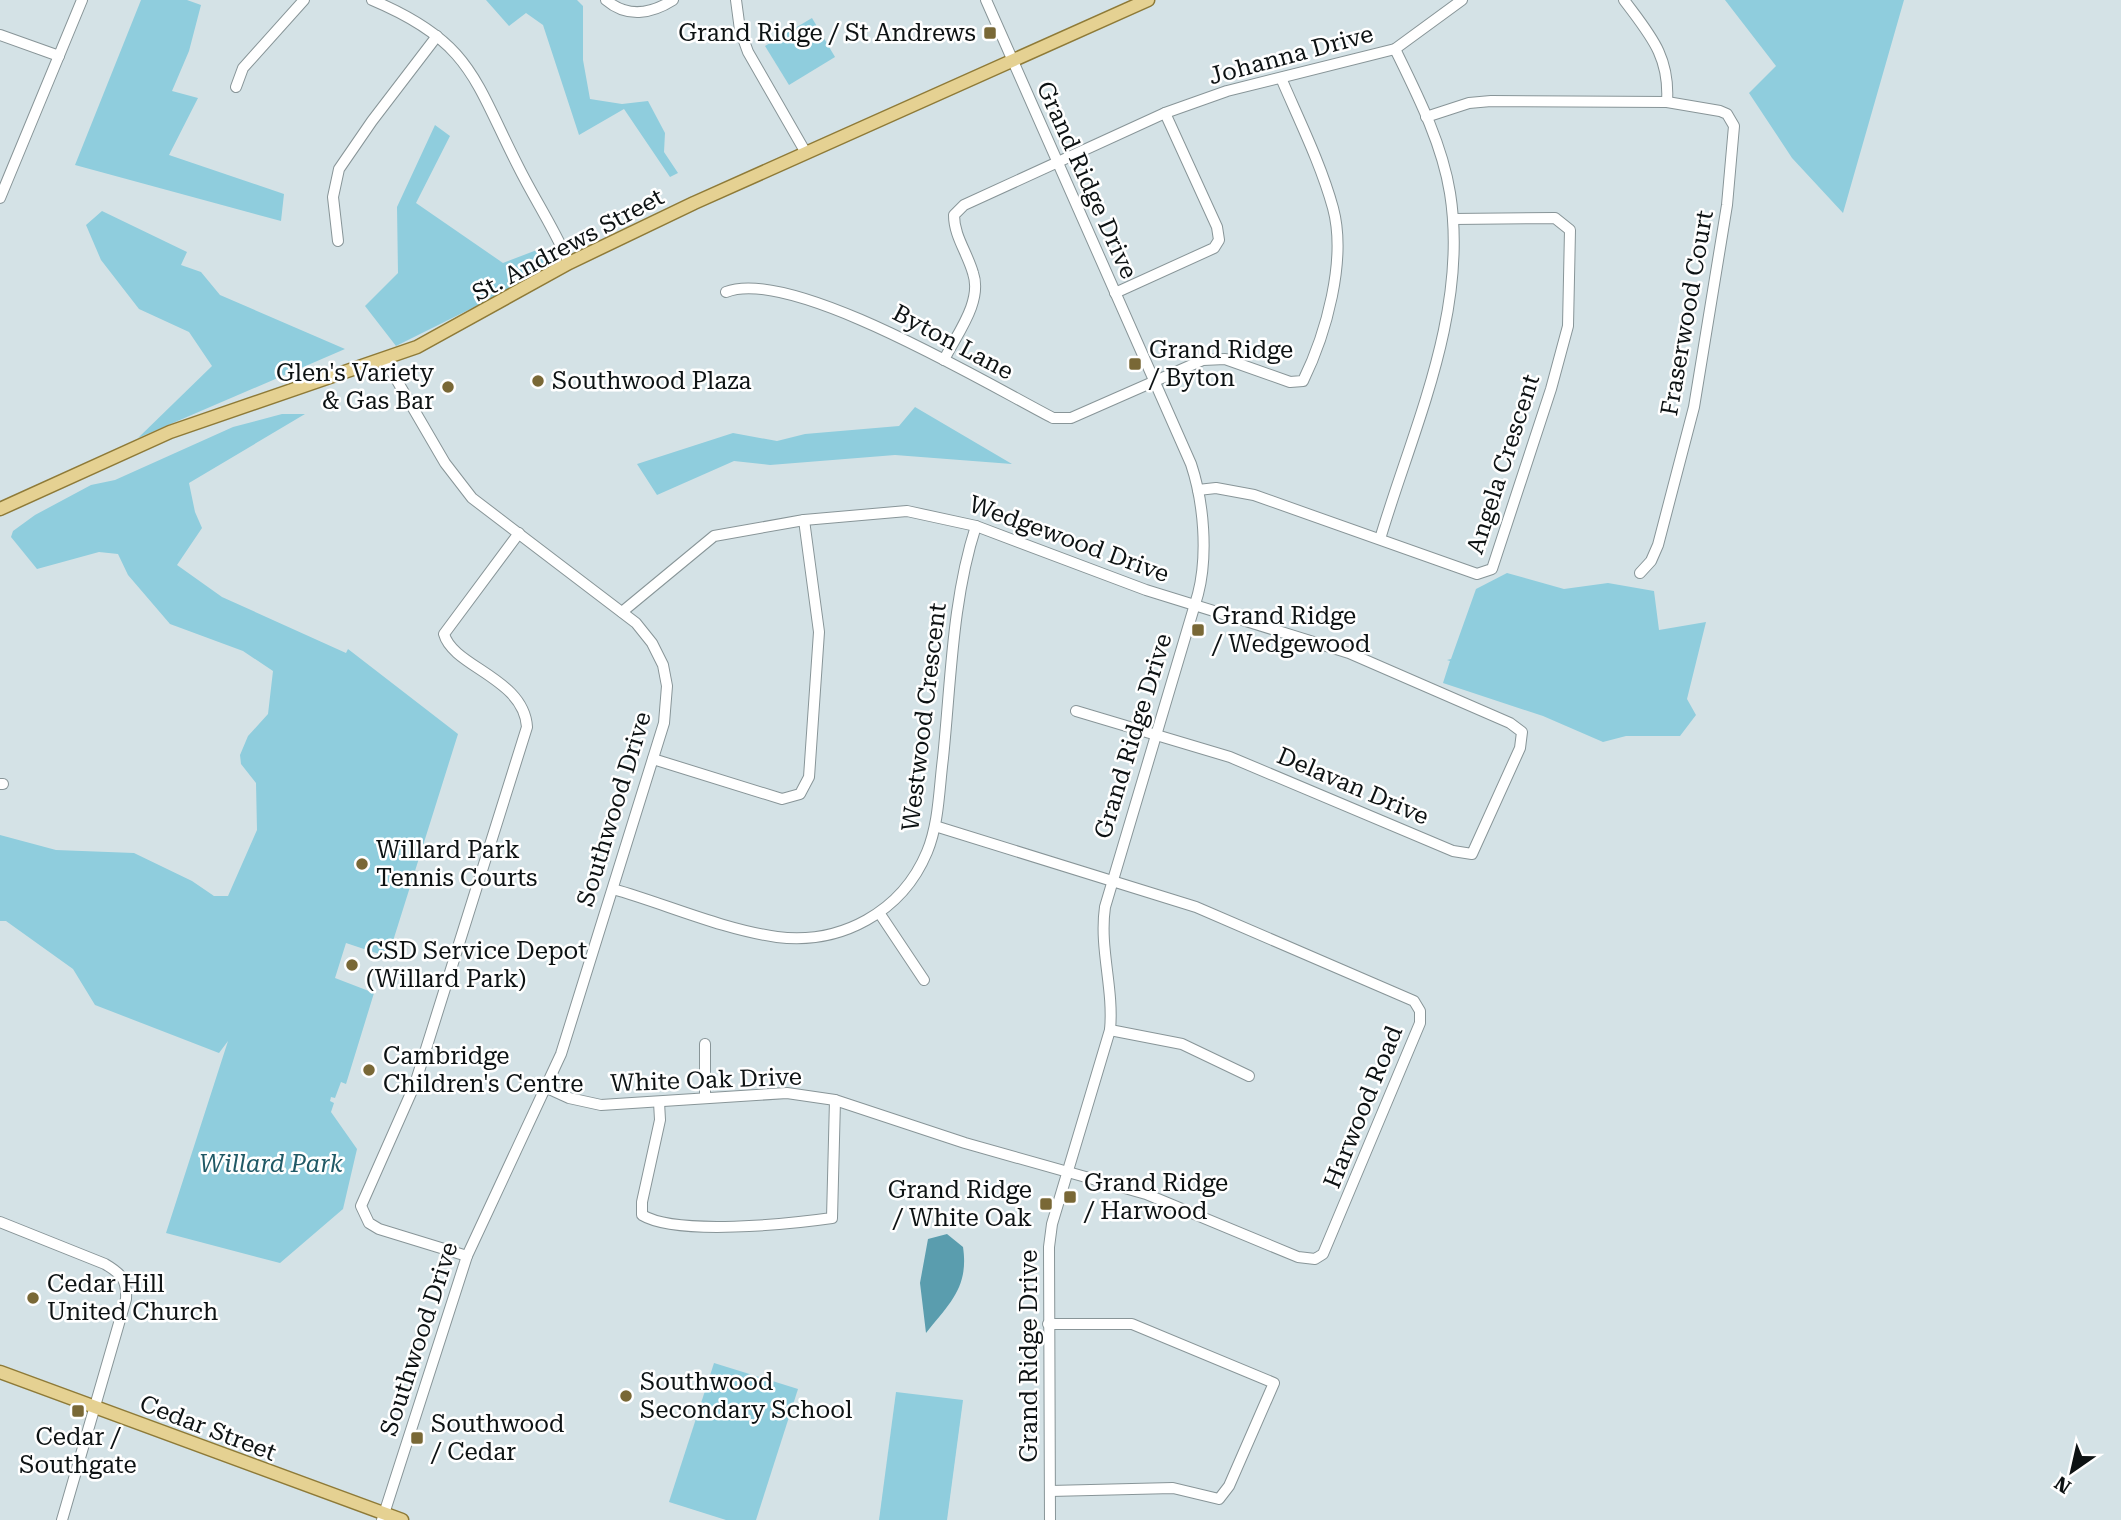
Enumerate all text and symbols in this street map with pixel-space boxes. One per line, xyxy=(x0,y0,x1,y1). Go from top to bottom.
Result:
place label: Grand Ridge / St Andrews xyxy=(678,19,976,47)
street label: Johanna Drive xyxy=(1206,20,1376,90)
marker: Grand Ridge / St Andrews xyxy=(982,25,998,41)
street label: Grand Ridge Drive xyxy=(1031,77,1143,283)
street label: St. Andrews Street xyxy=(468,183,669,307)
street label: Fraserwood Court xyxy=(1655,208,1719,418)
street label: Byton Lane xyxy=(888,299,1018,385)
place label: Grand Ridge / Byton xyxy=(1148,336,1293,392)
marker: Grand Ridge / Byton xyxy=(1127,356,1143,372)
place label: Glen's Variety & Gas Bar xyxy=(276,359,435,415)
place label: Southwood Plaza xyxy=(552,367,752,395)
street label: Angela Crescent xyxy=(1461,371,1545,557)
marker: Southwood Plaza xyxy=(530,373,546,389)
marker: Glen's Variety & Gas Bar xyxy=(440,379,456,395)
street label: Wedgewood Drive xyxy=(965,490,1173,588)
street label: Westwood Crescent xyxy=(896,601,952,833)
place label: Grand Ridge / Wedgewood xyxy=(1211,602,1370,658)
marker: Grand Ridge / Wedgewood xyxy=(1190,622,1206,638)
street label: Grand Ridge Drive xyxy=(1088,630,1178,842)
street label: Southwood Drive xyxy=(571,708,657,910)
street label: Delavan Drive xyxy=(1273,741,1433,831)
place label: Willard Park Tennis Courts xyxy=(376,836,538,892)
marker: Willard Park Tennis Courts xyxy=(354,856,370,872)
place label: CSD Service Depot (Willard Park) xyxy=(366,937,587,993)
marker: CSD Service Depot (Willard Park) xyxy=(344,957,360,973)
street label: Harwood Road xyxy=(1318,1022,1408,1192)
place label: Cambridge Children's Centre xyxy=(383,1042,583,1098)
marker: Cambridge Children's Centre xyxy=(361,1062,377,1078)
street label: White Oak Drive xyxy=(610,1063,802,1097)
park label: Willard Park xyxy=(199,1150,343,1178)
place label: Grand Ridge / Harwood xyxy=(1083,1169,1228,1225)
place label: Grand Ridge / White Oak xyxy=(888,1176,1032,1232)
marker: Grand Ridge / Harwood xyxy=(1062,1189,1078,1205)
marker: Grand Ridge / White Oak xyxy=(1038,1196,1054,1212)
street label: Southwood Drive xyxy=(374,1239,464,1439)
street label: Grand Ridge Drive xyxy=(1015,1249,1043,1463)
place label: Cedar Hill United Church xyxy=(47,1270,218,1326)
marker: Cedar Hill United Church xyxy=(25,1290,41,1306)
place label: Southwood Secondary School xyxy=(640,1368,852,1424)
marker: Southwood Secondary School xyxy=(618,1388,634,1404)
street label: Cedar Street xyxy=(136,1389,280,1467)
marker: Cedar / Southgate xyxy=(70,1403,86,1419)
place label: Southwood / Cedar xyxy=(430,1410,564,1466)
place label: Cedar / Southgate xyxy=(19,1423,137,1479)
marker: Southwood / Cedar xyxy=(409,1430,425,1446)
north arrow xyxy=(2037,1436,2107,1506)
text: N xyxy=(2050,1471,2075,1498)

